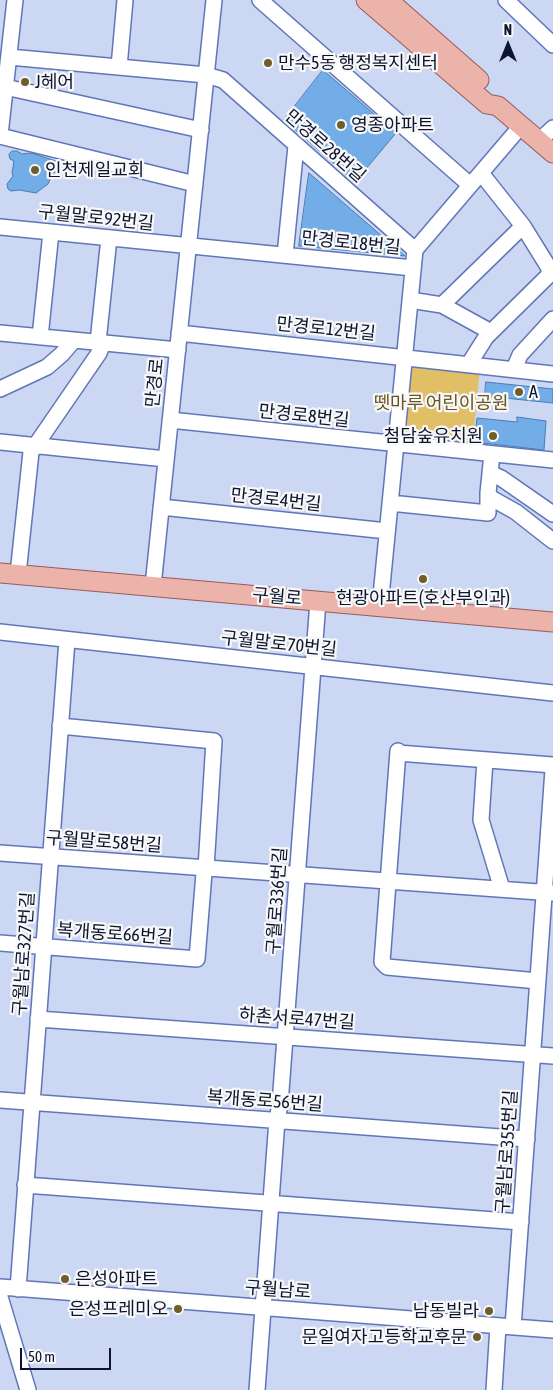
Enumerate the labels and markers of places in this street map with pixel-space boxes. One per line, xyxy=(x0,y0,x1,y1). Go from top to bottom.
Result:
place label: 만수5동 행정복지센터 xyxy=(278,52,438,74)
marker: 만수5동 행정복지센터 xyxy=(262,57,274,69)
place label: J헤어 xyxy=(35,71,74,93)
marker: J헤어 xyxy=(19,76,31,88)
place label: 영종아파트 xyxy=(351,114,434,136)
marker: 영종아파트 xyxy=(335,119,347,131)
place label: 인천제일교회 xyxy=(45,159,144,181)
marker: 인천제일교회 xyxy=(29,164,41,176)
place label: A xyxy=(529,381,538,403)
marker: A xyxy=(513,386,525,398)
place label: 첨담숲유치원 xyxy=(384,425,483,447)
marker: 첨담숲유치원 xyxy=(487,430,499,442)
marker: 현광아파트(호산부인과) xyxy=(417,573,429,585)
place label: 현광아파트(호산부인과) xyxy=(336,587,510,609)
place label: 은성아파트 xyxy=(75,1268,158,1290)
marker: 은성아파트 xyxy=(59,1273,71,1285)
place label: 은성프레미오 xyxy=(69,1298,168,1320)
place label: 남동빌라 xyxy=(413,1300,479,1322)
marker: 은성프레미오 xyxy=(172,1303,184,1315)
marker: 남동빌라 xyxy=(483,1305,495,1317)
place label: 문일여자고등학교후문 xyxy=(301,1326,467,1348)
marker: 문일여자고등학교후문 xyxy=(471,1331,483,1343)

